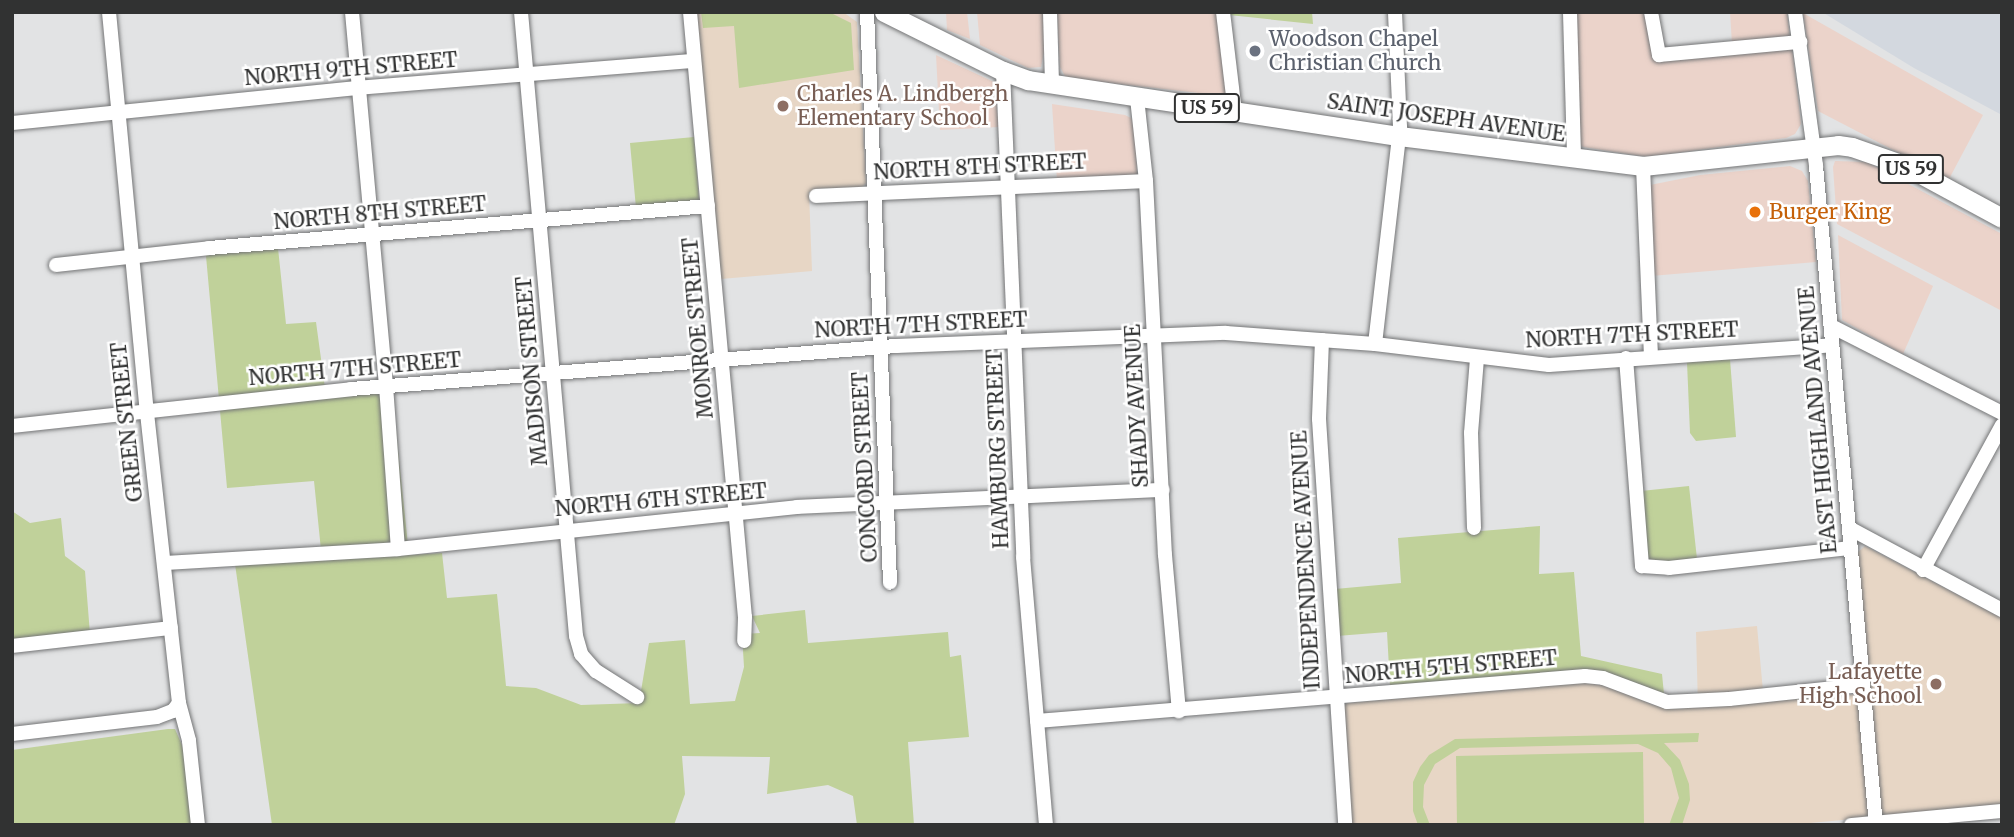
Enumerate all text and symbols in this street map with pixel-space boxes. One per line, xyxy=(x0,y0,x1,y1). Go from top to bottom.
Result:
place label: Woodson Chapel Christian Church xyxy=(1269,26,1442,76)
marker: Woodson Chapel Christian Church xyxy=(1247,43,1263,59)
street label: NORTH 9TH STREET xyxy=(243,47,459,91)
place label: Charles A. Lindbergh Elementary School xyxy=(797,81,1008,131)
street label: SAINT JOSEPH AVENUE xyxy=(1325,89,1567,147)
road number: US 59 xyxy=(1174,92,1240,124)
marker: Charles A. Lindbergh Elementary School xyxy=(775,98,791,114)
street label: NORTH 8TH STREET xyxy=(873,149,1087,185)
road number: US 59 xyxy=(1878,154,1944,184)
street label: NORTH 8TH STREET xyxy=(273,191,487,235)
place label: Burger King xyxy=(1769,199,1891,225)
marker: Burger King xyxy=(1747,204,1763,220)
street label: MONROE STREET xyxy=(678,236,718,420)
street label: MADISON STREET xyxy=(511,275,553,467)
street label: EAST HIGHLAND AVENUE xyxy=(1794,285,1842,555)
street label: NORTH 7TH STREET xyxy=(814,307,1028,343)
street label: NORTH 7TH STREET xyxy=(1525,317,1739,353)
street label: SHADY AVENUE xyxy=(1120,324,1154,488)
street label: GREEN STREET xyxy=(106,341,148,503)
street label: NORTH 7TH STREET xyxy=(248,347,462,391)
street label: HAMBURG STREET xyxy=(982,349,1014,549)
street label: CONCORD STREET xyxy=(847,371,883,563)
street label: INDEPENDENCE AVENUE xyxy=(1287,430,1325,690)
street label: NORTH 6TH STREET xyxy=(554,478,768,522)
street label: NORTH 5TH STREET xyxy=(1344,645,1558,689)
place label: Lafayette High School xyxy=(1799,659,1922,709)
marker: Lafayette High School xyxy=(1928,676,1944,692)

